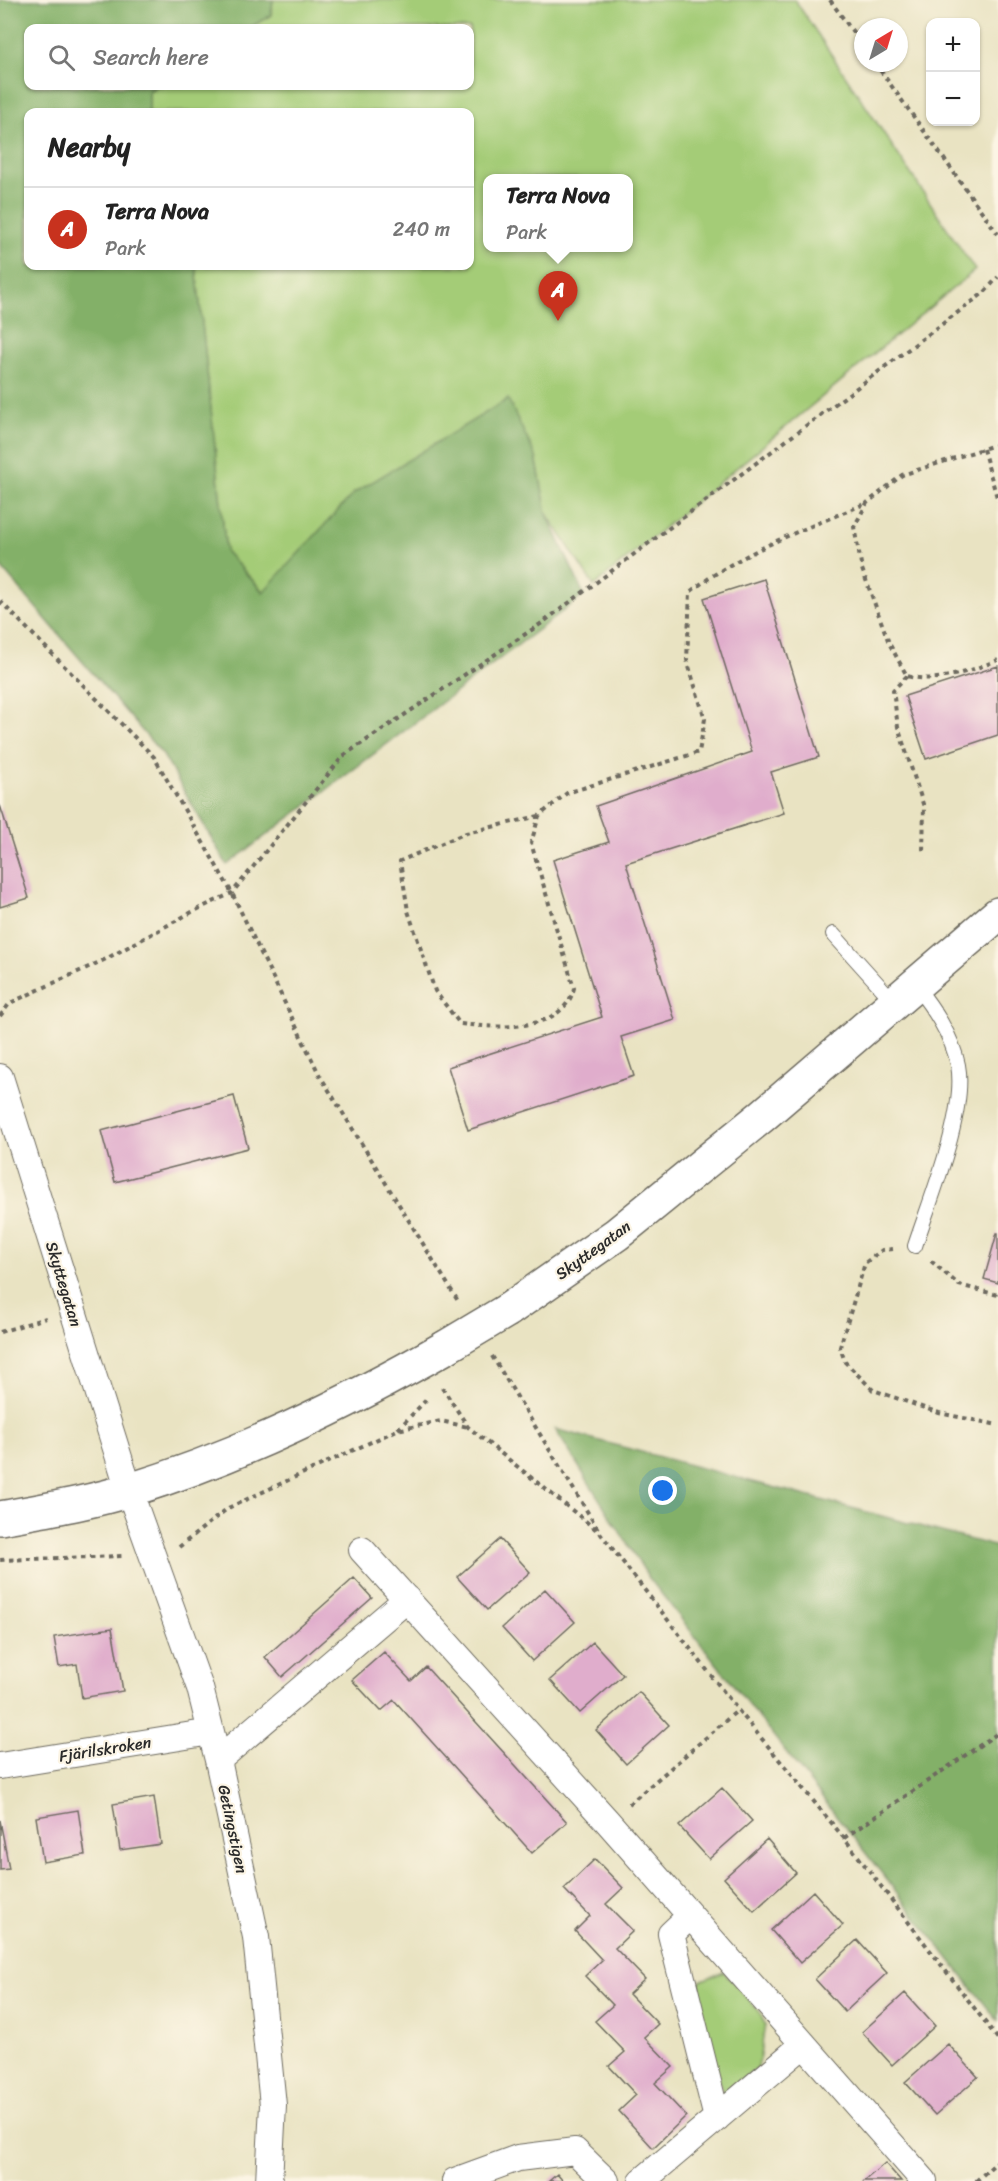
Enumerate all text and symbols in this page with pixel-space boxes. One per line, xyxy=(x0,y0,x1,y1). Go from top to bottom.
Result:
north arrow xyxy=(854,18,908,72)
map controls xyxy=(926,18,980,126)
button: + xyxy=(926,18,980,72)
search box xyxy=(24,24,474,90)
text: Search here xyxy=(93,38,209,77)
icon: search xyxy=(45,41,78,74)
button: − xyxy=(926,72,980,126)
text: Nearby xyxy=(48,124,130,170)
popup xyxy=(483,174,633,252)
text: Terra Nova xyxy=(506,176,610,215)
text: Terra Nova xyxy=(105,192,209,231)
text: A xyxy=(61,212,74,247)
text: 240 m xyxy=(393,212,450,247)
text: Park xyxy=(506,215,547,250)
text: Park xyxy=(105,231,146,266)
pin: A xyxy=(538,272,578,321)
street label: Skyttegatan xyxy=(549,1212,637,1288)
street label: Skyttegatan xyxy=(37,1238,91,1331)
your location xyxy=(648,1476,677,1505)
street label: Fjärilskroken xyxy=(57,1727,153,1771)
street label: Getingstigen xyxy=(209,1782,257,1876)

